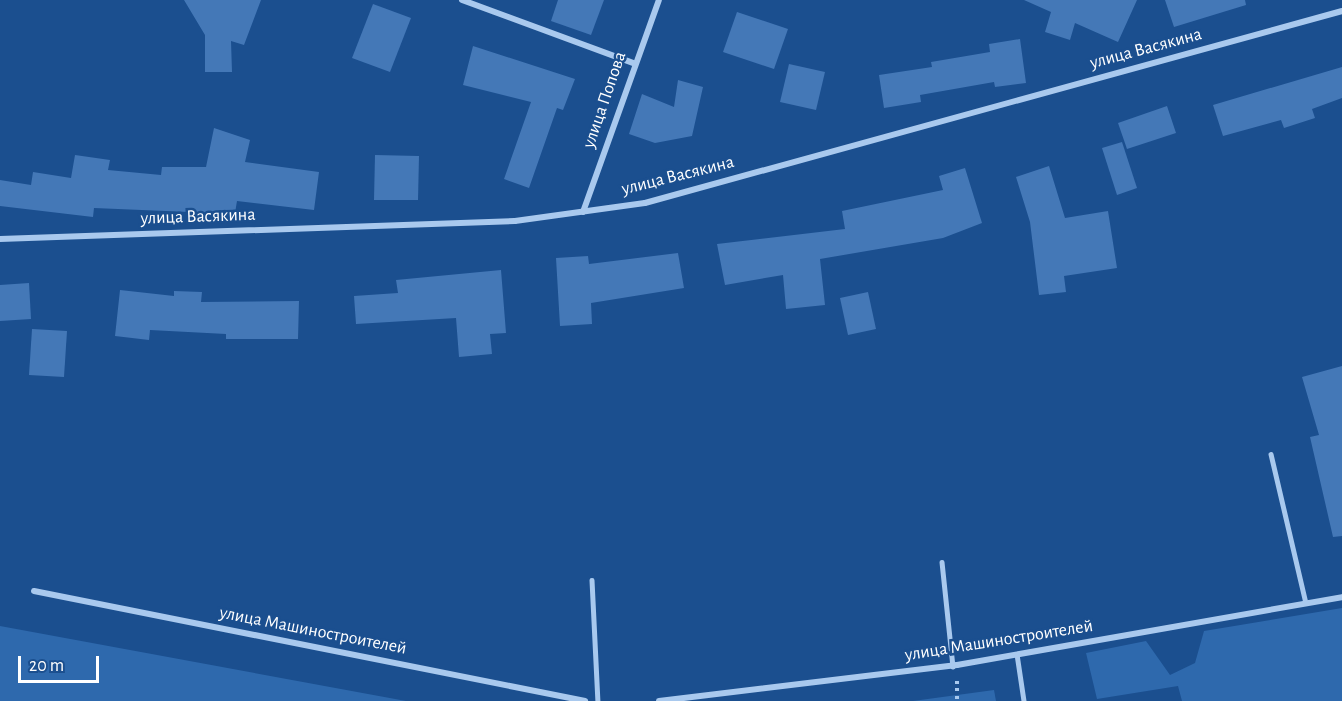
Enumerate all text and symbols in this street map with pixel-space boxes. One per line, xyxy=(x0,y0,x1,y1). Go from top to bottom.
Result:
street label: улица Васякина xyxy=(1088,24,1204,74)
street label: улица Попова xyxy=(578,49,632,151)
street label: улица Васякина xyxy=(620,152,736,200)
street label: улица Васякина xyxy=(140,204,256,230)
street label: улица Машиностроителей xyxy=(218,602,408,660)
street label: улица Машиностроителей xyxy=(903,615,1095,667)
scale bar xyxy=(21,644,102,682)
text: 20 m xyxy=(29,657,64,675)

